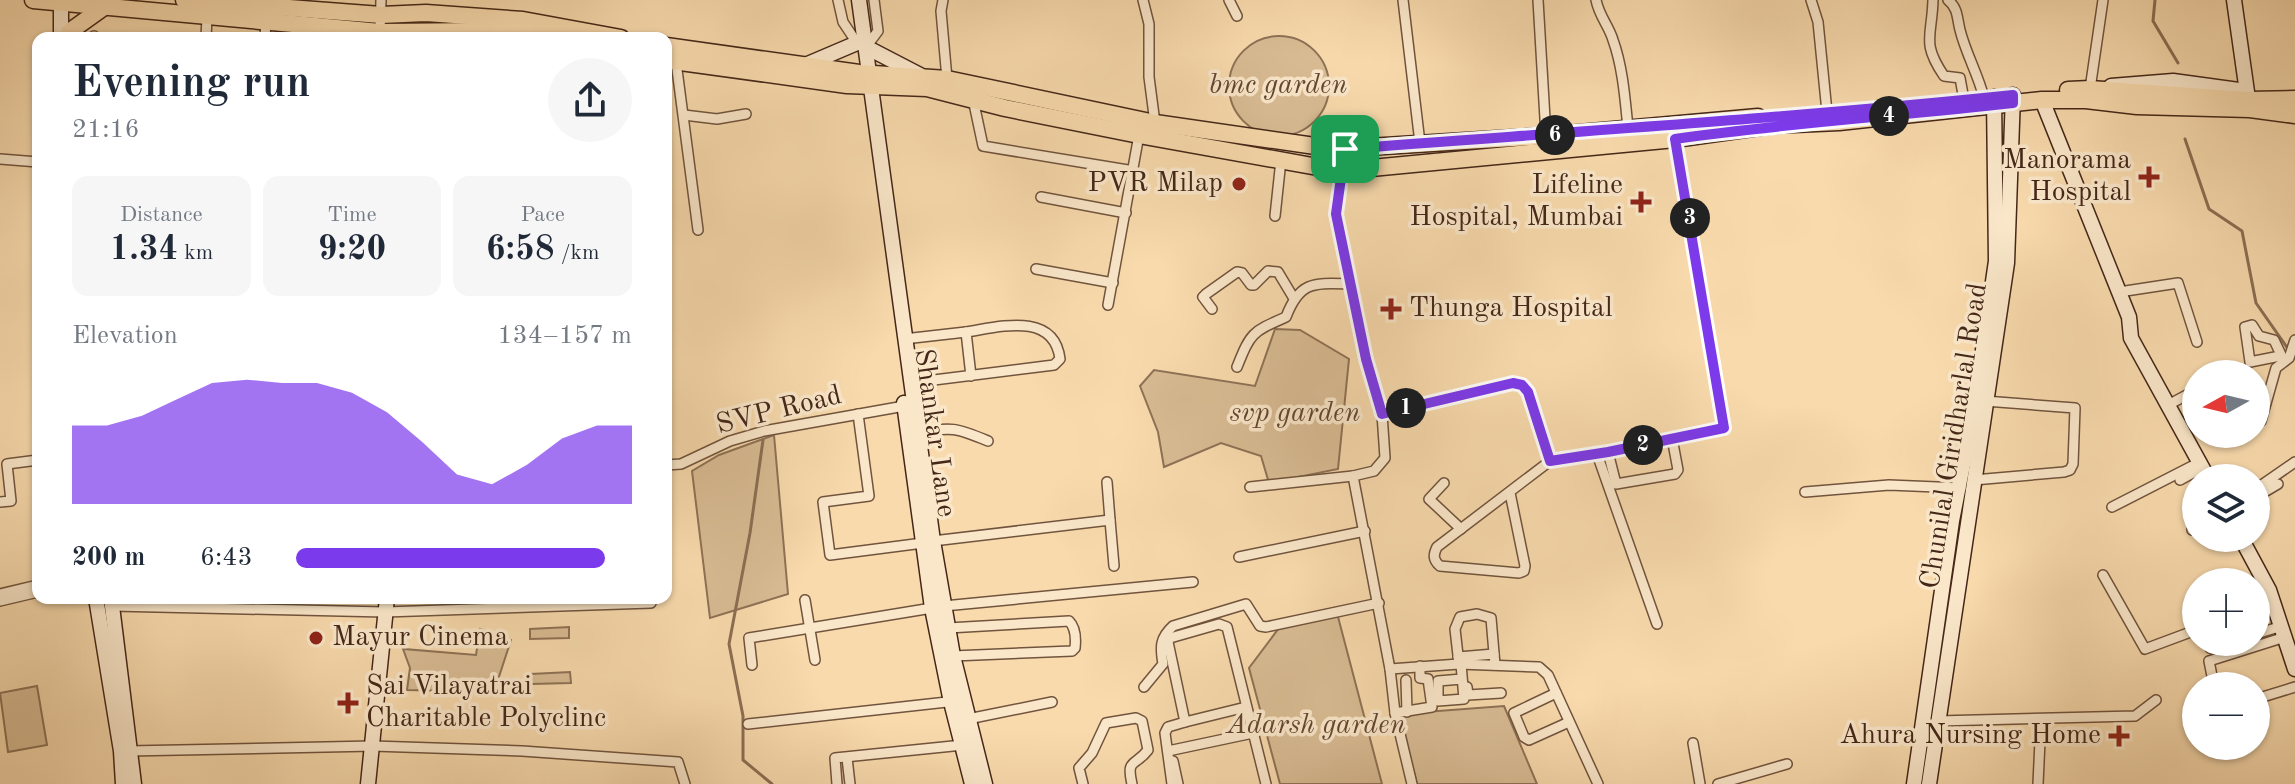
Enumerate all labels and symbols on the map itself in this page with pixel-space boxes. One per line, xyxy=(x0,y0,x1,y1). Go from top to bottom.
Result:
park label: bmc garden xyxy=(1209,72,1347,100)
pin: 4 xyxy=(1869,96,1909,136)
pin xyxy=(1311,115,1379,183)
pin: 6 xyxy=(1535,115,1575,155)
place label: Manorama Hospital xyxy=(2003,147,2131,207)
marker: Manorama Hospital xyxy=(2138,166,2160,188)
place label: PVR Milap xyxy=(1088,170,1223,198)
place label: Lifeline Hospital, Mumbai xyxy=(1410,172,1623,232)
marker: PVR Milap xyxy=(1230,175,1248,193)
marker: Lifeline Hospital, Mumbai xyxy=(1630,191,1652,213)
pin: 3 xyxy=(1670,198,1710,238)
street label: Chunilal Giridharlal Road xyxy=(1917,281,1993,591)
place label: Thunga Hospital xyxy=(1409,295,1612,323)
marker: Thunga Hospital xyxy=(1380,298,1402,320)
street label: Shankar Lane xyxy=(908,347,960,519)
north arrow xyxy=(2182,360,2270,448)
street label: SVP Road xyxy=(713,382,845,440)
pin: 1 xyxy=(1386,388,1426,428)
park label: svp garden xyxy=(1230,400,1360,428)
pin: 2 xyxy=(1623,425,1663,465)
place label: Mayur Cinema xyxy=(332,624,509,652)
marker: Mayur Cinema xyxy=(307,629,325,647)
place label: Sai Vilayatrai Charitable Polyclinc xyxy=(366,673,606,733)
marker: Sai Vilayatrai Charitable Polyclinc xyxy=(337,692,359,714)
park label: Adarsh garden xyxy=(1224,712,1406,740)
place label: Ahura Nursing Home xyxy=(1839,722,2101,750)
marker: Ahura Nursing Home xyxy=(2108,725,2130,747)

